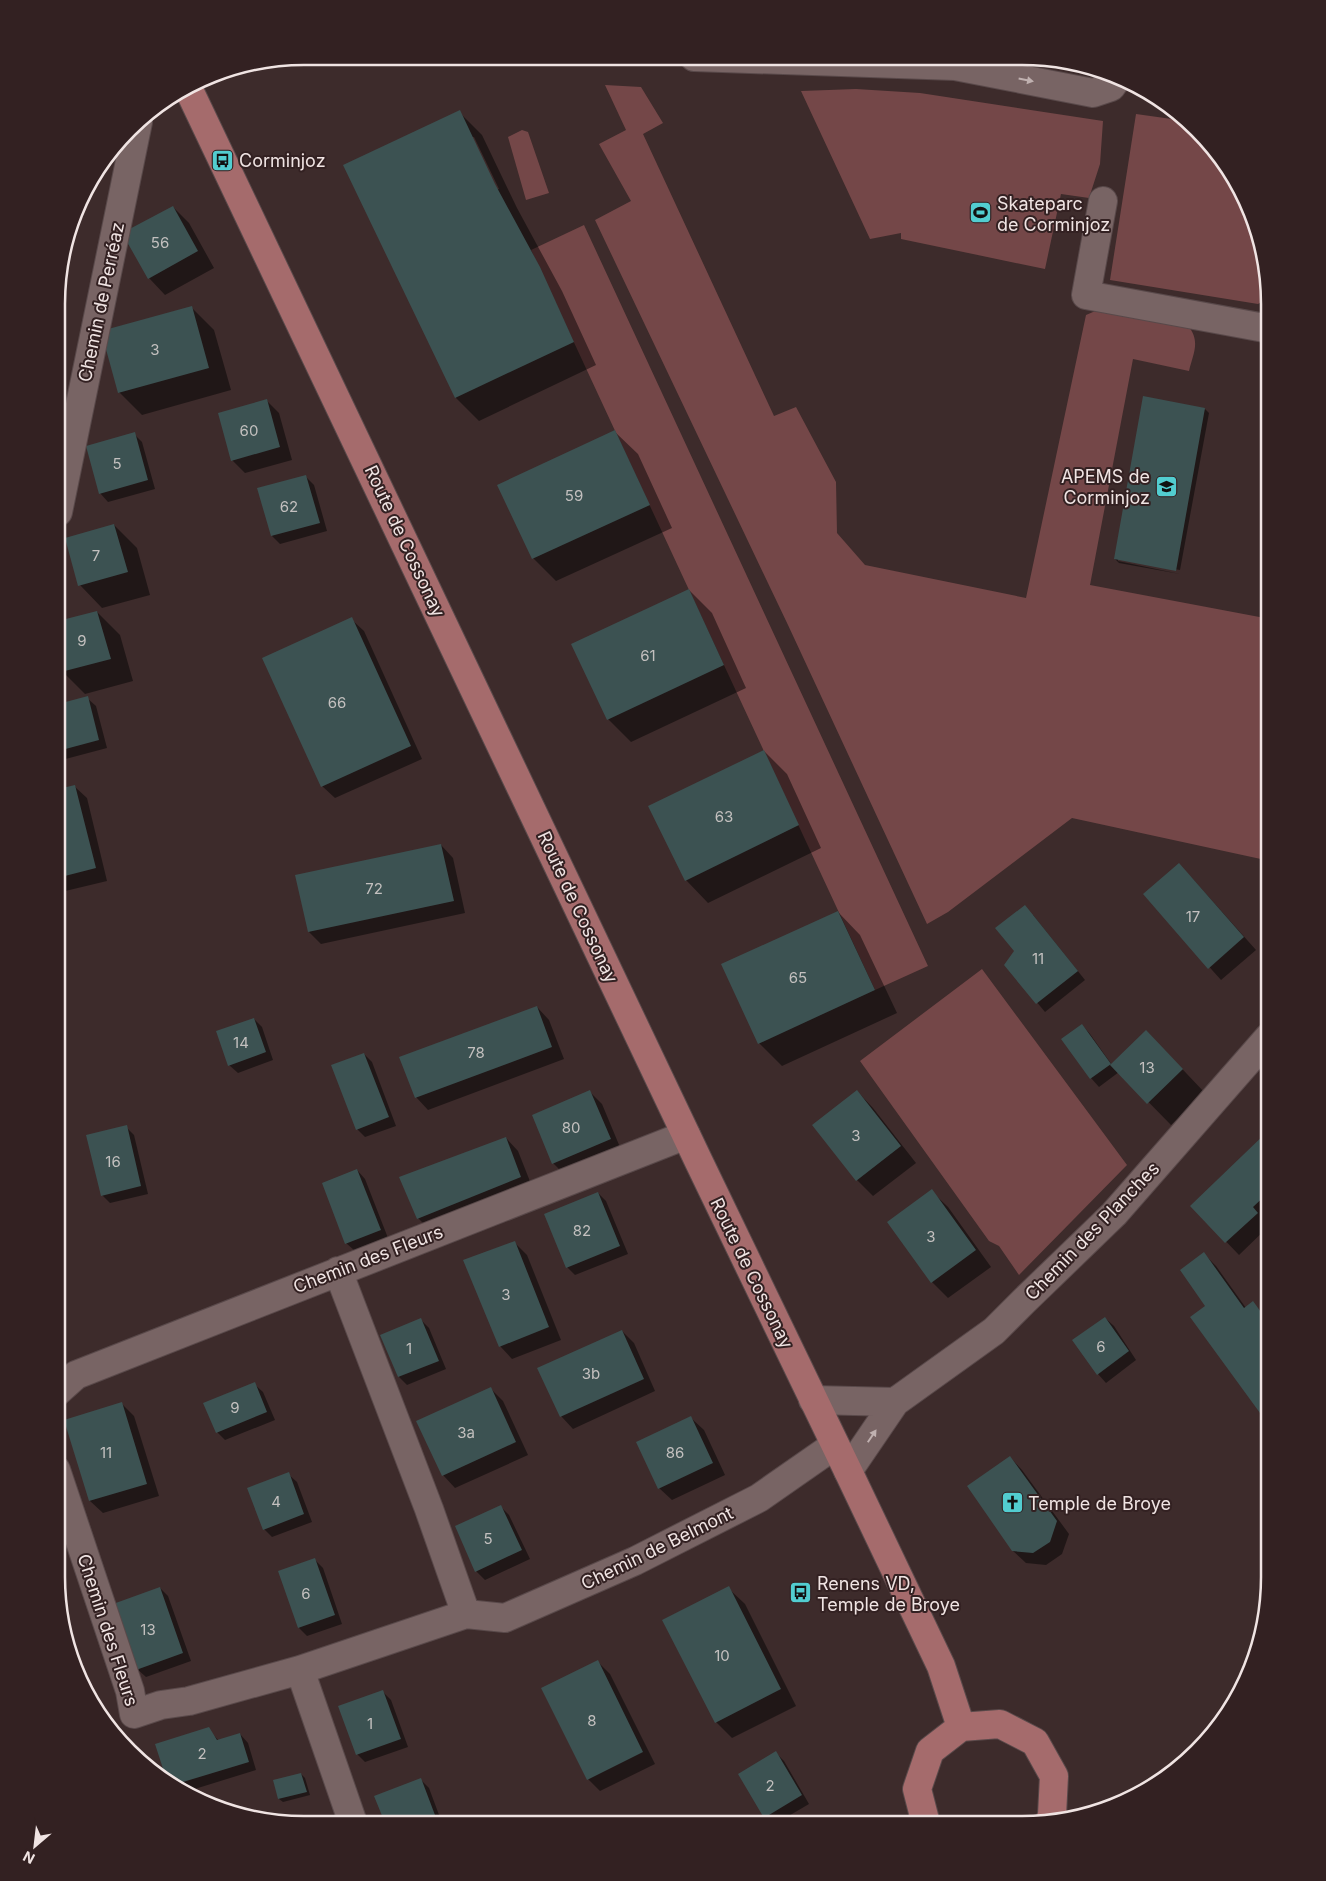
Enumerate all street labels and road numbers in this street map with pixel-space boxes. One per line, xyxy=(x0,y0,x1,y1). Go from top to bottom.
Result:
street label: Chemin de Perréaz xyxy=(74,220,128,384)
street label: Route de Cossonay xyxy=(361,462,449,620)
street label: Route de Cossonay xyxy=(534,828,622,986)
street label: Chemin des Planches xyxy=(1021,1158,1163,1304)
street label: Route de Cossonay xyxy=(706,1194,798,1352)
street label: Chemin des Fleurs xyxy=(290,1221,446,1297)
street label: Chemin de Belmont xyxy=(578,1502,736,1594)
street label: Chemin des Fleurs xyxy=(74,1551,142,1709)

